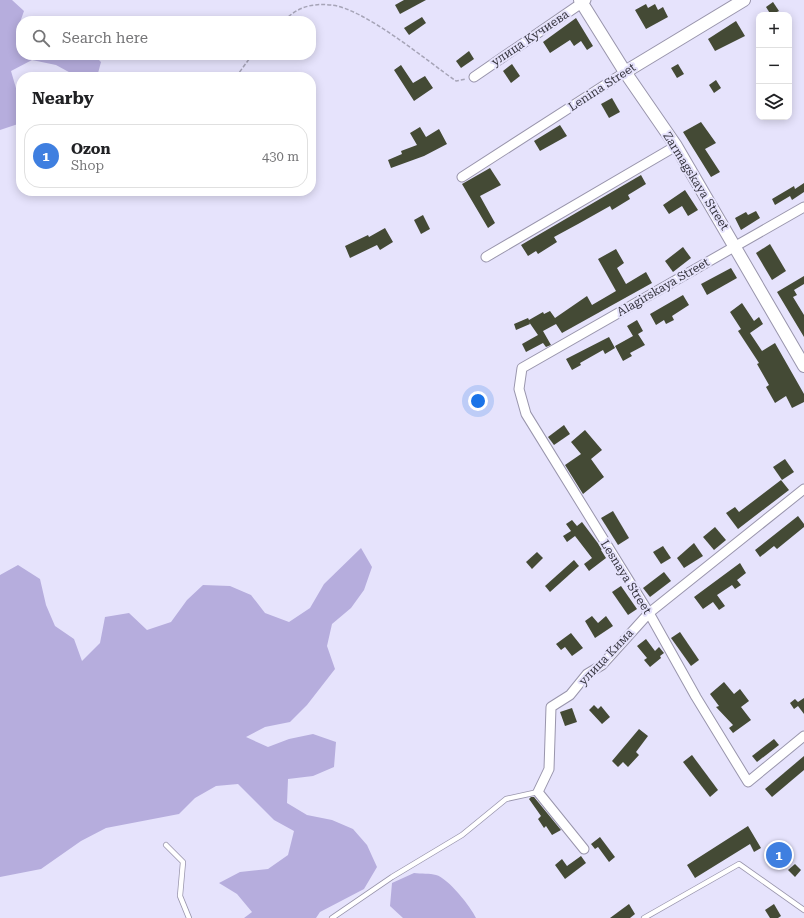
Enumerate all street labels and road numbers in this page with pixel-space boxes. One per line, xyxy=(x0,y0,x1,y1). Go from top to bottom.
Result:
street label: улица Кучиева xyxy=(489,7,572,69)
street label: Lenina Street xyxy=(566,60,639,114)
street label: Zarmagskaya Street xyxy=(660,129,732,233)
street label: Alagirskaya Street xyxy=(614,255,712,319)
street label: Lesnaya Street xyxy=(598,537,655,617)
street label: улица Кима xyxy=(576,626,637,688)

